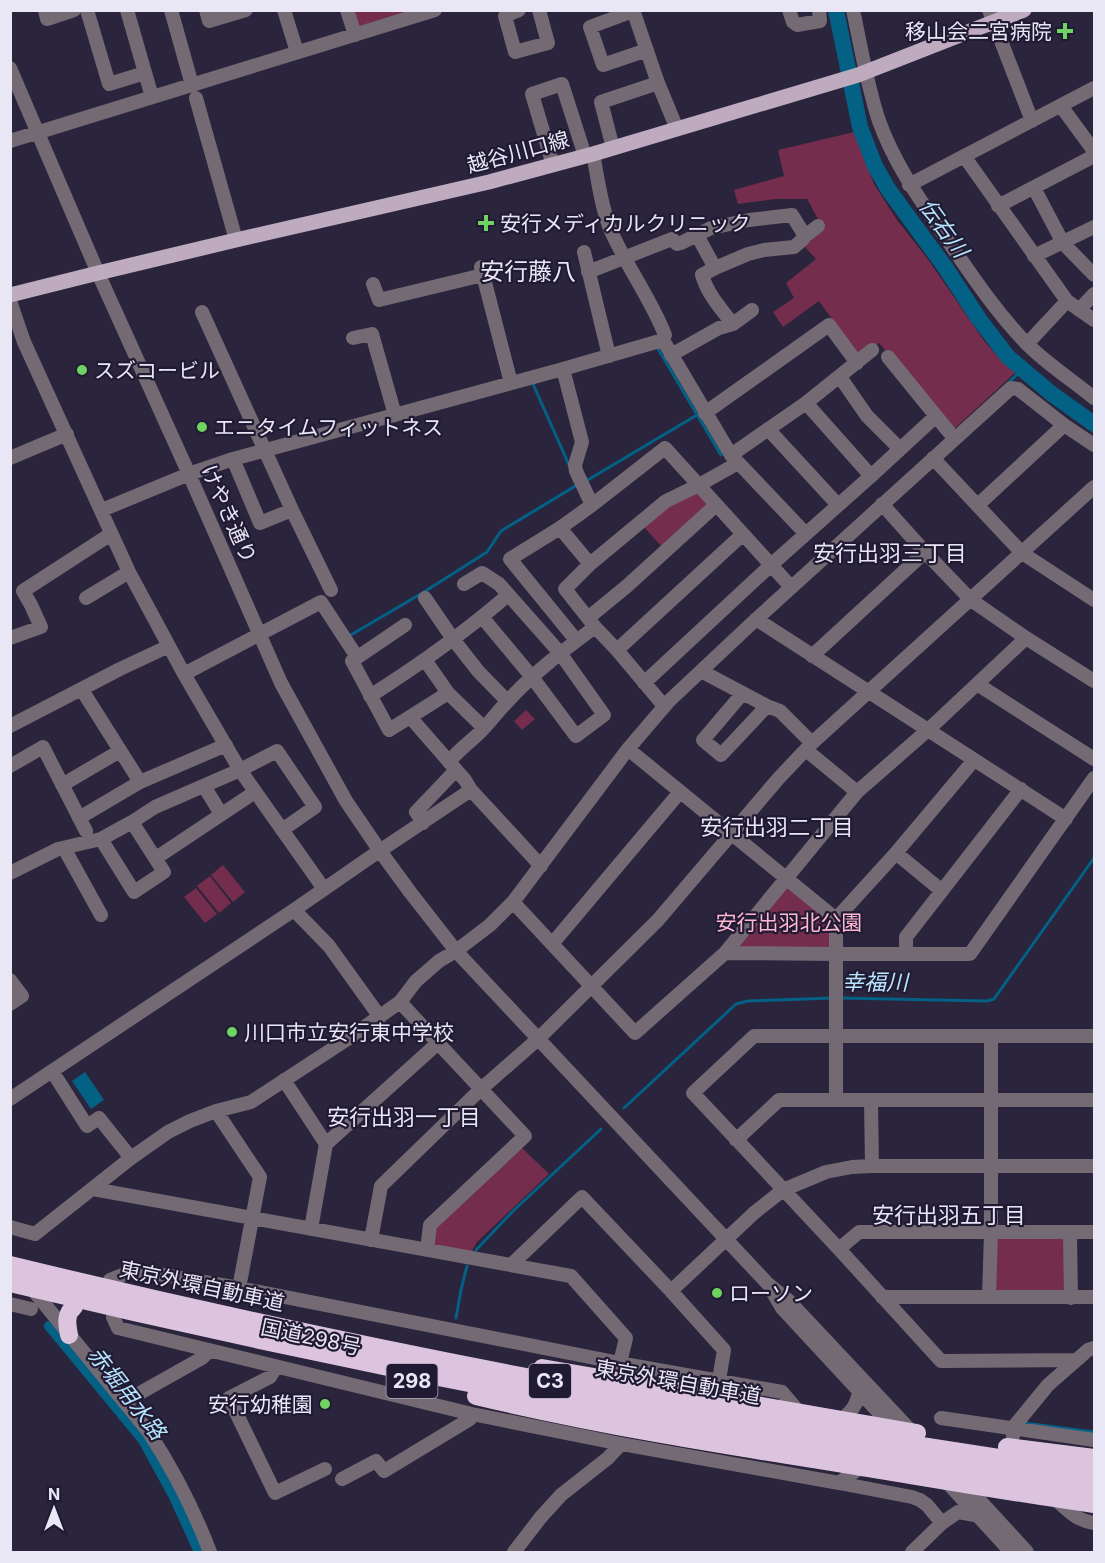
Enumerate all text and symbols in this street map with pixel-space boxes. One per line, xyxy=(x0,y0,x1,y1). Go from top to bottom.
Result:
place label: 移山会二宮病院 xyxy=(905,19,1052,44)
marker: 移山会二宮病院 xyxy=(1056,22,1074,40)
street label: 越谷川口線 xyxy=(464,126,572,178)
water label: 伝右川 xyxy=(914,194,975,264)
place label: 安行メディカルクリニック xyxy=(500,211,751,236)
marker: 安行メディカルクリニック xyxy=(477,214,495,232)
district label: 安行藤八 xyxy=(480,257,576,286)
place label: スズコービル xyxy=(94,358,220,383)
marker: スズコービル xyxy=(75,363,89,377)
place label: エニタイムフィットネス xyxy=(214,415,443,440)
marker: エニタイムフィットネス xyxy=(195,420,209,434)
street label: けやき通り xyxy=(196,461,262,567)
district label: 安行出羽三丁目 xyxy=(813,540,967,566)
district label: 安行出羽二丁目 xyxy=(700,814,854,840)
park label: 安行出羽北公園 xyxy=(716,910,863,935)
water label: 幸福川 xyxy=(842,969,910,995)
place label: 川口市立安行東中学校 xyxy=(244,1020,454,1045)
marker: 川口市立安行東中学校 xyxy=(225,1025,239,1039)
district label: 安行出羽一丁目 xyxy=(327,1104,481,1130)
district label: 安行出羽五丁目 xyxy=(872,1202,1026,1228)
street label: 東京外環自動車道 xyxy=(117,1256,287,1316)
place label: ローソン xyxy=(729,1281,813,1306)
marker: ローソン xyxy=(710,1286,724,1300)
street label: 国道298号 xyxy=(259,1314,363,1360)
water label: 赤堀用水路 xyxy=(83,1342,172,1446)
street label: 東京外環自動車道 xyxy=(593,1355,763,1409)
road number: 298 xyxy=(386,1364,438,1398)
road number: C3 xyxy=(529,1364,571,1398)
place label: 安行幼稚園 xyxy=(208,1392,313,1417)
marker: 安行幼稚園 xyxy=(318,1397,332,1411)
north arrow xyxy=(24,1479,84,1539)
text: N xyxy=(48,1484,60,1504)

